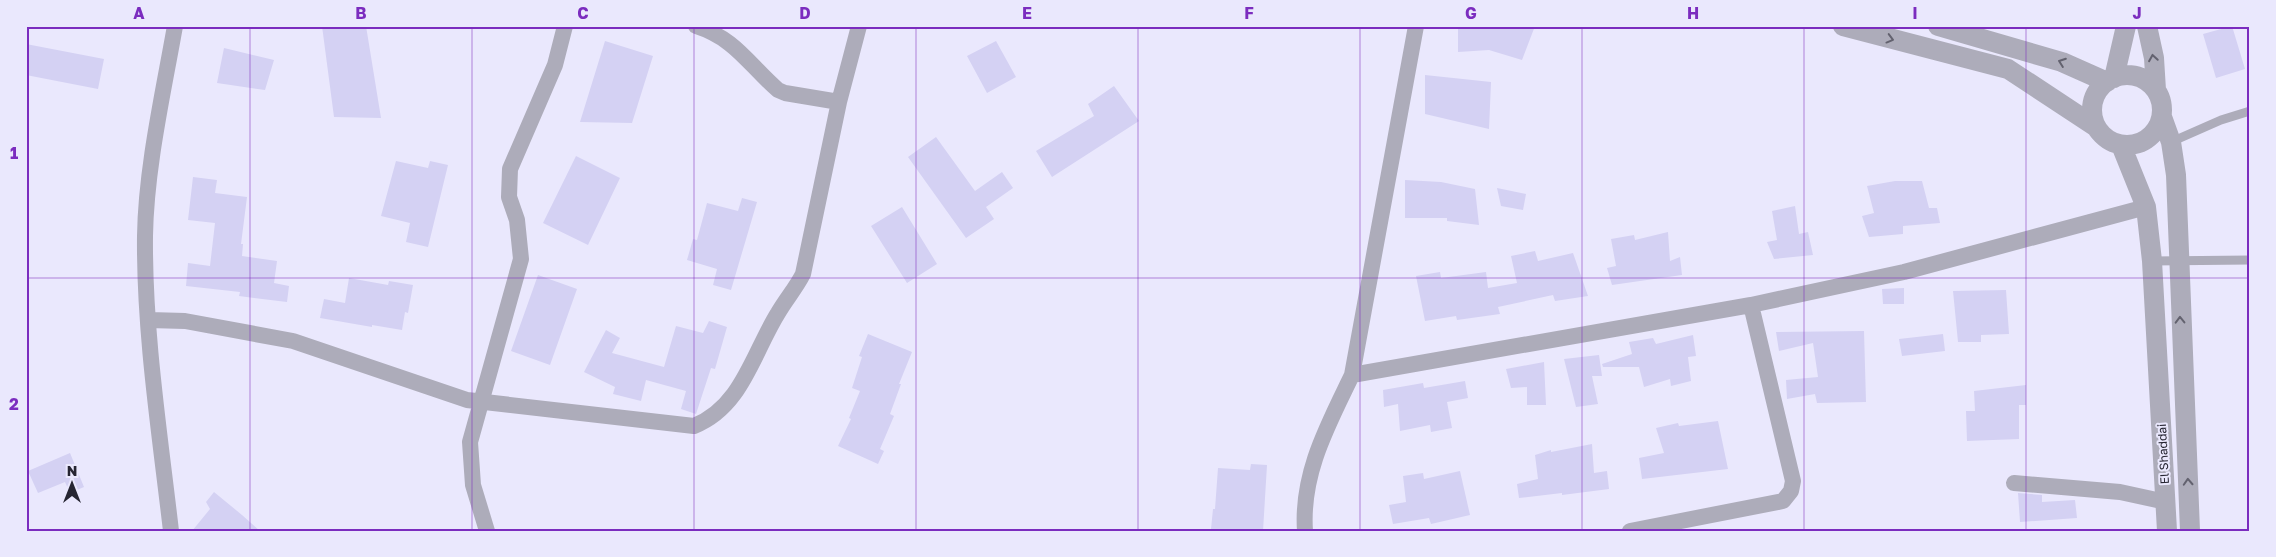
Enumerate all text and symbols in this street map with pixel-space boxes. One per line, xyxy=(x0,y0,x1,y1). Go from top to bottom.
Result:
text: A xyxy=(133,3,145,23)
text: B xyxy=(355,3,367,23)
text: C xyxy=(577,3,589,23)
text: D xyxy=(799,3,811,23)
text: E xyxy=(1022,3,1032,23)
text: F xyxy=(1244,3,1254,23)
text: G xyxy=(1465,3,1477,23)
text: H xyxy=(1687,3,1699,23)
text: I xyxy=(1912,3,1918,23)
text: J xyxy=(2132,3,2142,23)
one-way arrow xyxy=(1885,33,1894,43)
one-way arrow xyxy=(2148,53,2159,61)
one-way arrow xyxy=(2058,58,2067,68)
text: 1 xyxy=(10,143,18,163)
one-way arrow xyxy=(2175,315,2186,323)
text: 2 xyxy=(9,394,19,414)
street label: El Shaddai xyxy=(2154,423,2172,485)
north arrow xyxy=(48,460,98,510)
text: N xyxy=(67,462,77,479)
one-way arrow xyxy=(2182,478,2193,486)

